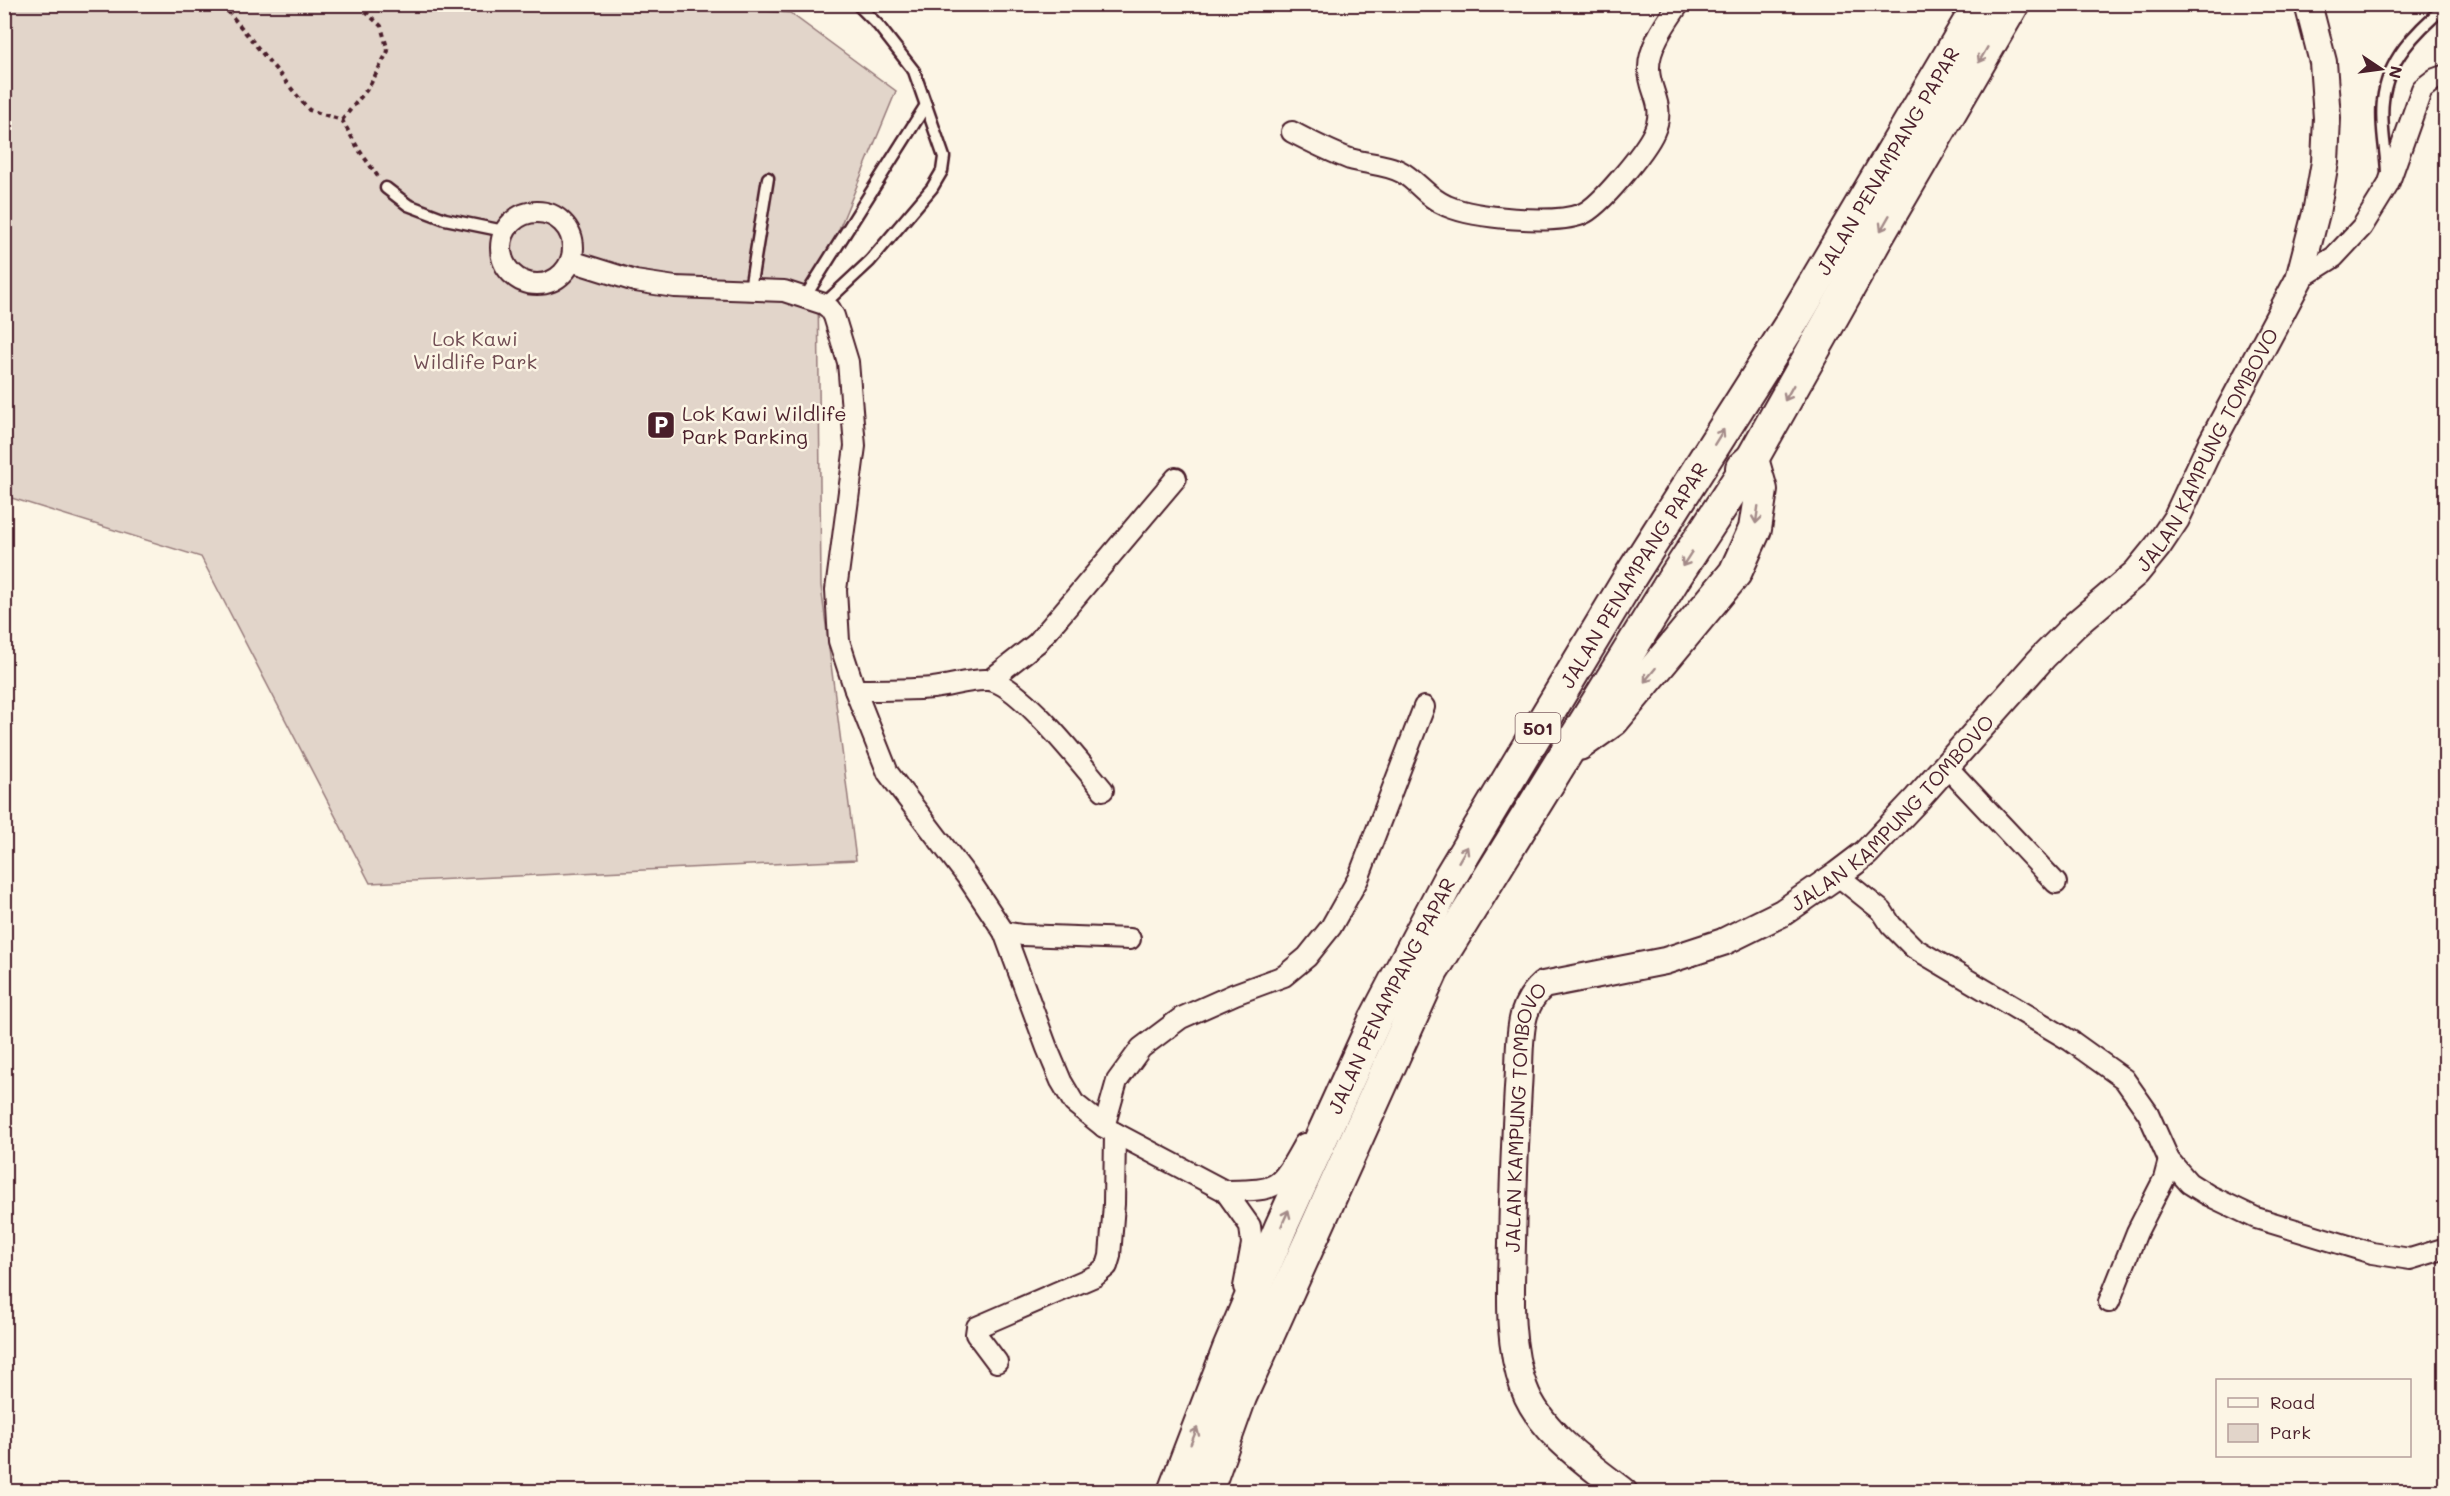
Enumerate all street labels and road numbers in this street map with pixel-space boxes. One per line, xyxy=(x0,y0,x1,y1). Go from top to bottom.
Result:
street label: JALAN PENAMPANG PAPAR xyxy=(1810,42,1965,280)
street label: JALAN KAMPUNG TOMBOVO xyxy=(2130,323,2284,577)
street label: JALAN PENAMPANG PAPAR xyxy=(1554,457,1713,693)
street label: JALAN KAMPUNG TOMBOVO xyxy=(1785,709,1999,916)
road number: 501 xyxy=(1516,713,1560,743)
street label: JALAN PENAMPANG PAPAR xyxy=(1321,873,1460,1118)
street label: JALAN KAMPUNG TOMBOVO xyxy=(1499,976,1552,1253)

